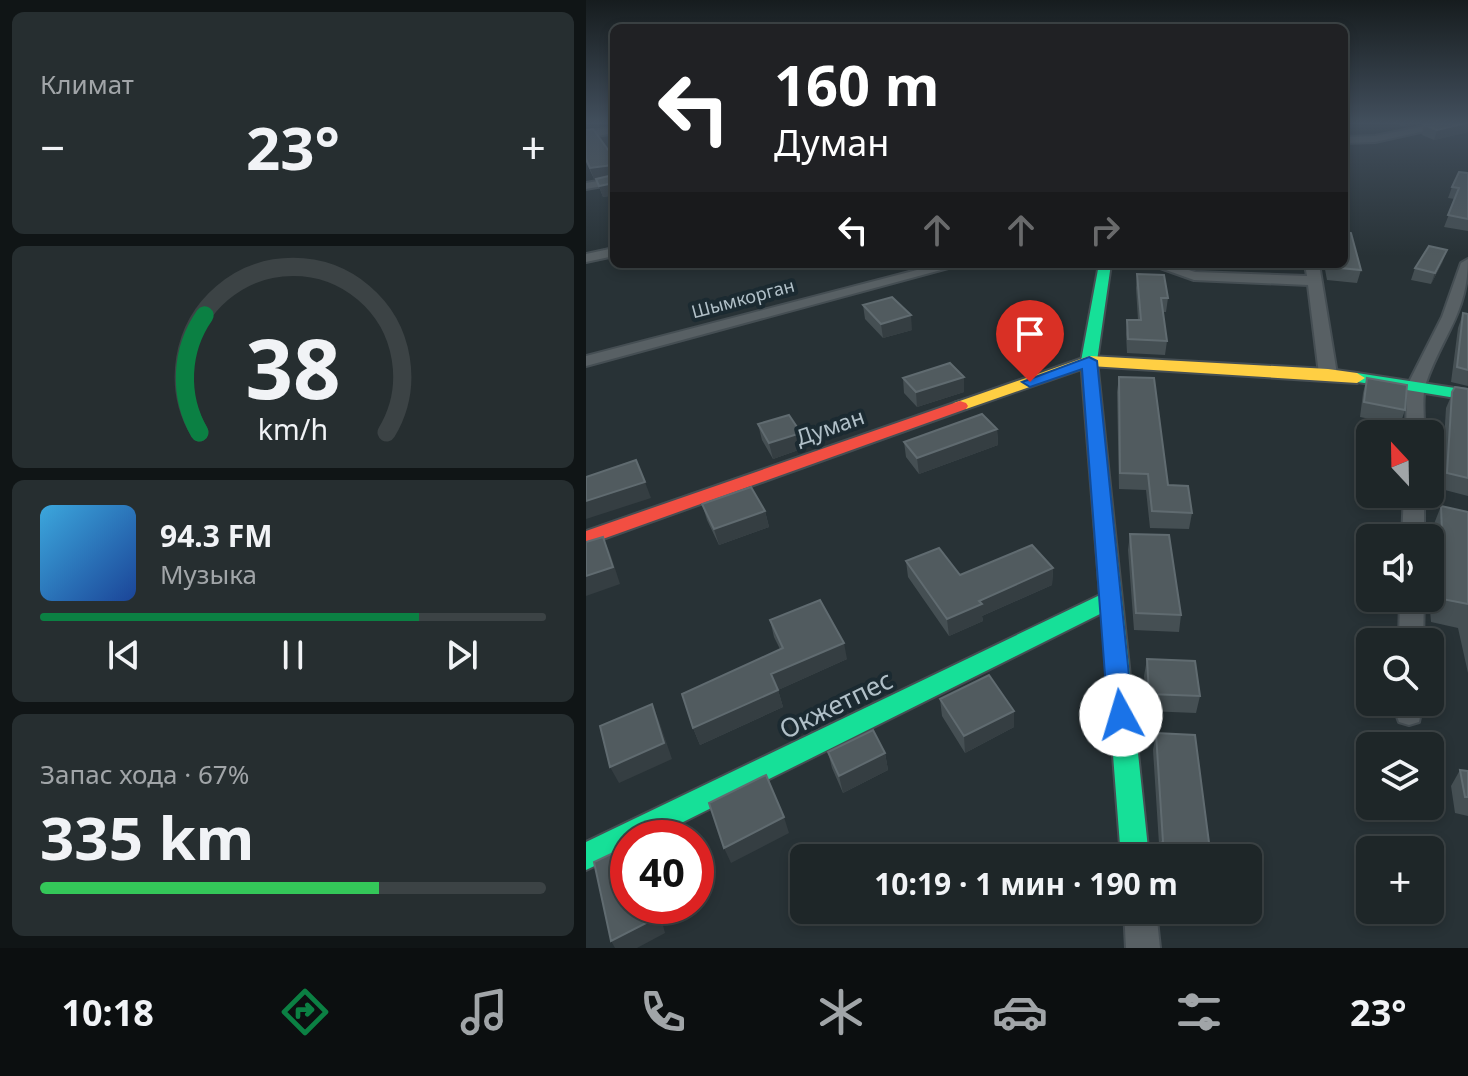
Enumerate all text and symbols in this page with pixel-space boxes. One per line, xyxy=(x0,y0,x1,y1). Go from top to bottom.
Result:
text: 160 m xyxy=(774,46,939,122)
icon: left xyxy=(642,56,746,160)
text: Климат xyxy=(40,66,134,102)
text: 23° xyxy=(246,106,340,188)
text: − xyxy=(40,117,65,177)
text: + xyxy=(521,117,546,177)
text: Думан xyxy=(774,118,889,167)
icon: left xyxy=(831,208,875,252)
icon: ahead xyxy=(915,208,959,252)
icon: ahead xyxy=(999,208,1043,252)
icon: right xyxy=(1083,208,1127,252)
street label: Шымкорган xyxy=(688,273,797,323)
pin xyxy=(996,300,1064,382)
text: 38 xyxy=(245,310,341,423)
icon: arrive xyxy=(1008,312,1052,356)
street label: Думан xyxy=(791,400,868,452)
text: km/h xyxy=(258,409,328,448)
north arrow xyxy=(1356,420,1444,508)
map controls xyxy=(1356,420,1444,924)
text: 94.3 FM xyxy=(160,515,272,556)
button: sound xyxy=(1356,524,1444,612)
text: Музыка xyxy=(160,556,257,592)
button: search xyxy=(1356,628,1444,716)
icon: previous xyxy=(102,633,146,677)
icon: pause xyxy=(271,633,315,677)
icon: next xyxy=(440,633,484,677)
street label: Окжетпес xyxy=(773,661,898,747)
position arrow xyxy=(1079,673,1163,757)
button: layers xyxy=(1356,732,1444,820)
text: Запас хода · 67% xyxy=(40,756,249,792)
text: 335 km xyxy=(40,796,254,878)
speed limit sign: 40 xyxy=(610,820,714,924)
button: + xyxy=(1356,836,1444,924)
text: 10:19 · 1 мин · 190 m xyxy=(874,863,1178,904)
icon: directions xyxy=(277,984,333,1040)
icon: music xyxy=(456,984,512,1040)
icon: phone xyxy=(635,984,691,1040)
icon: climate xyxy=(813,984,869,1040)
icon: car xyxy=(992,984,1048,1040)
icon: filters xyxy=(1171,984,1227,1040)
text: 10:18 xyxy=(61,988,154,1037)
text: 23° xyxy=(1350,988,1407,1037)

